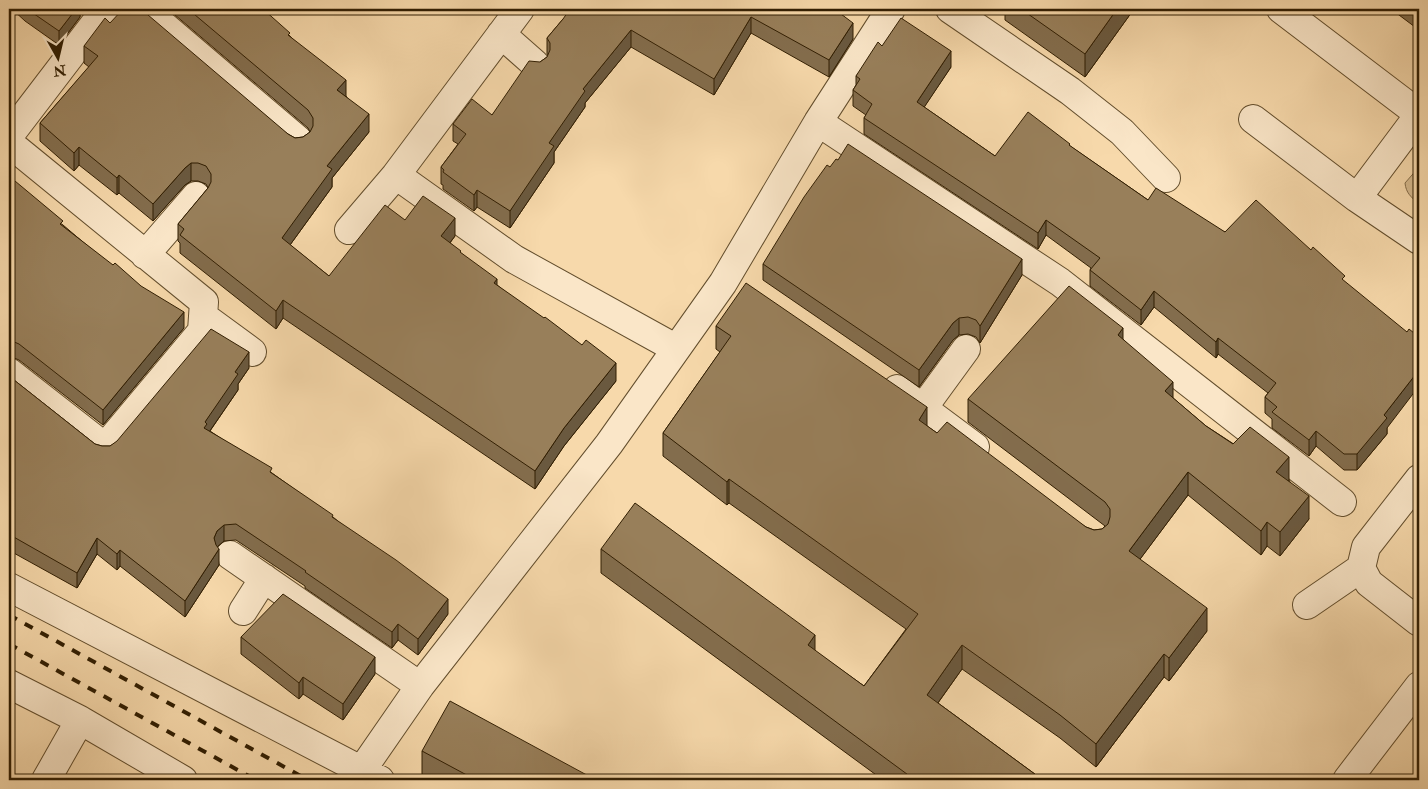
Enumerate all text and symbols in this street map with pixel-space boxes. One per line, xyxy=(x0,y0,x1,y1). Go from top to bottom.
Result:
north arrow xyxy=(32,32,82,82)
text: N xyxy=(52,61,68,80)

